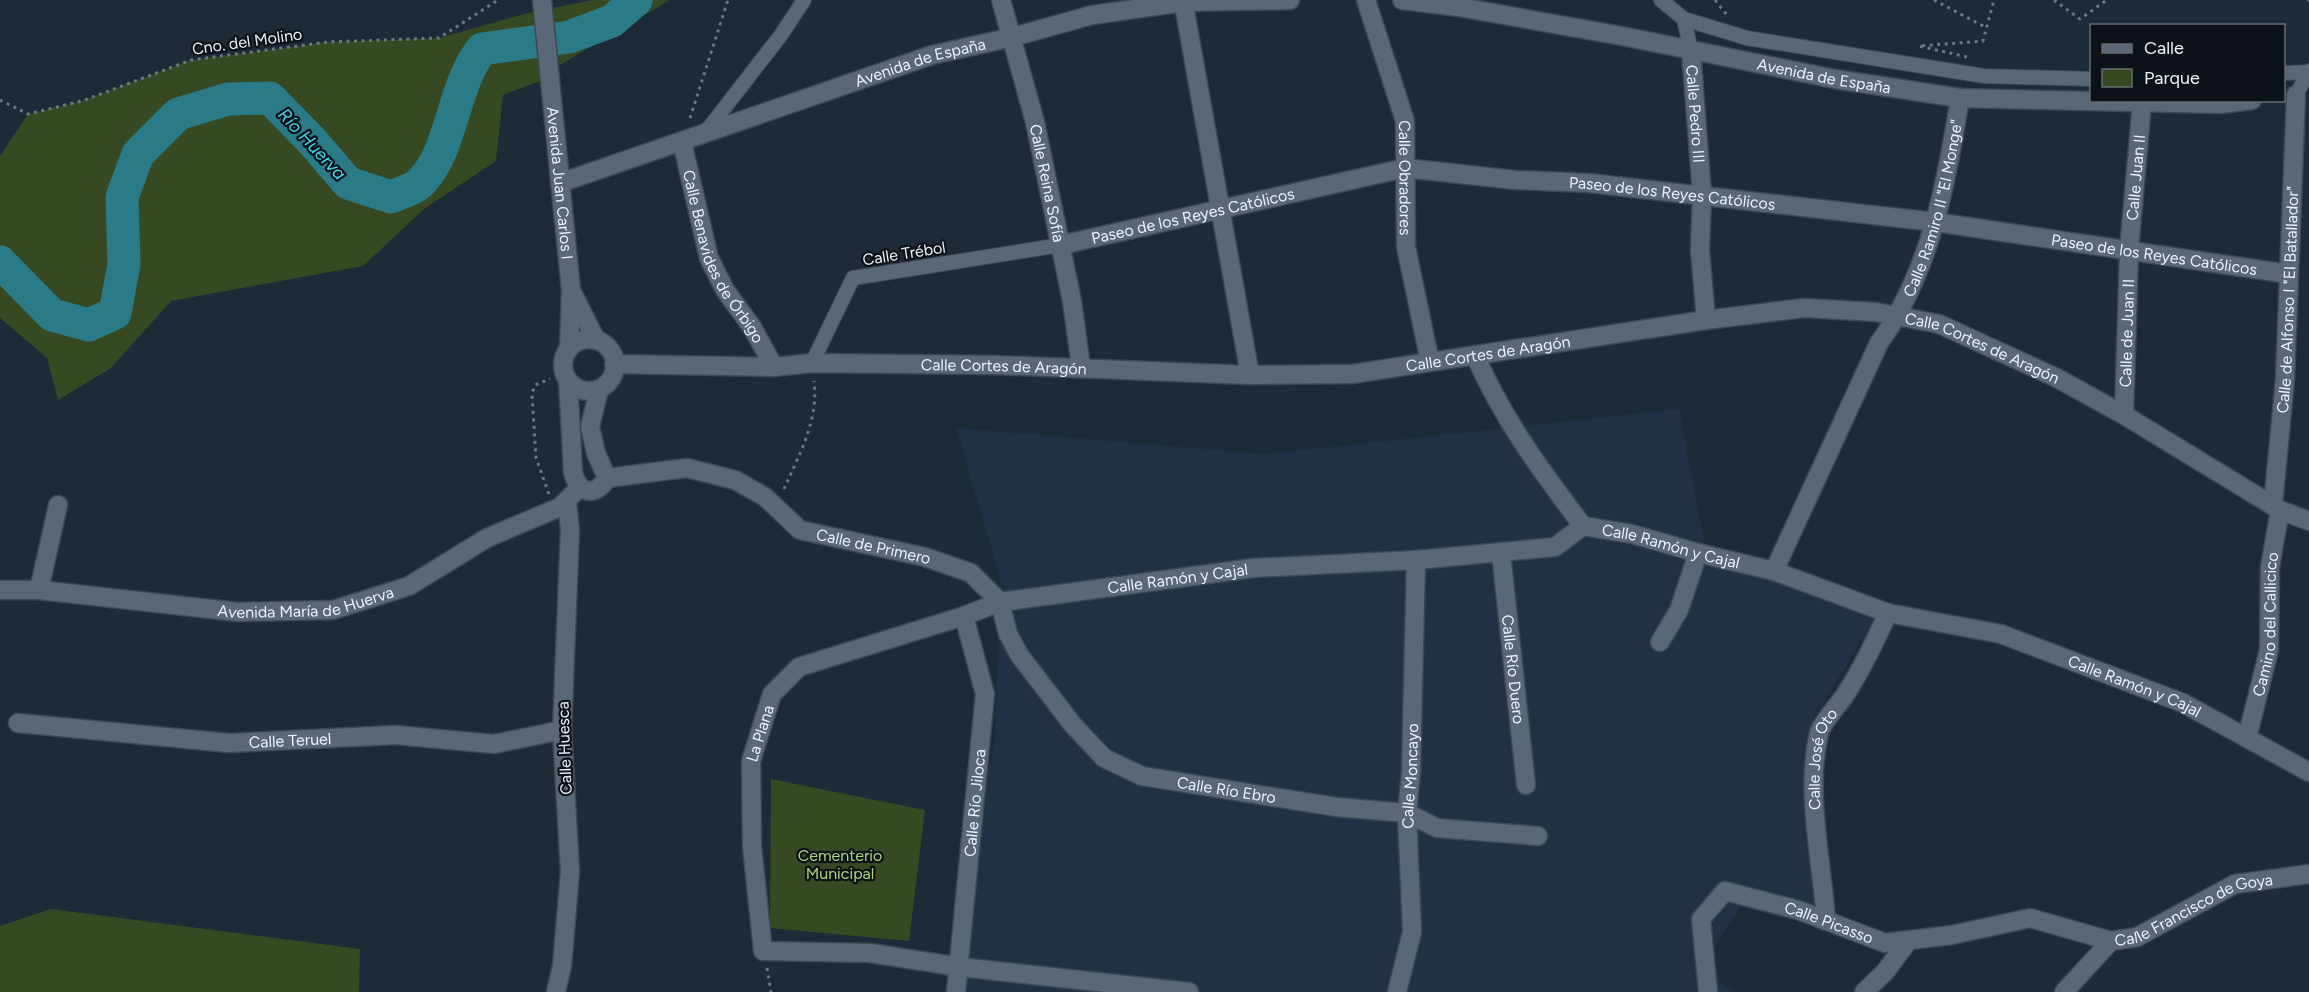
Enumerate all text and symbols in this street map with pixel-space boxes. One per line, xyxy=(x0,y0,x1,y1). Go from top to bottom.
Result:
street label: Cno. del Molino xyxy=(191,24,303,59)
legend xyxy=(2090,24,2285,102)
street label: Avenida de España xyxy=(852,34,987,91)
text: Calle xyxy=(2144,37,2184,59)
street label: Avenida de España xyxy=(1756,55,1892,97)
street label: Calle Pedro III xyxy=(1682,64,1709,164)
text: Parque xyxy=(2144,67,2200,89)
water label: Río Huerva xyxy=(273,104,351,185)
street label: Avenida Juan Carlos I xyxy=(543,106,577,261)
street label: Calle Ramiro II "El Monge" xyxy=(1899,118,1966,300)
street label: Calle Obradores xyxy=(1395,120,1415,236)
street label: Calle Reina Sofía xyxy=(1026,123,1069,244)
street label: Calle Juan II xyxy=(2123,134,2149,221)
street label: Calle Benavides de Órbigo xyxy=(679,168,768,346)
street label: Paseo de los Reyes Católicos xyxy=(1569,173,1776,214)
street label: Paseo de los Reyes Católicos xyxy=(1089,184,1296,248)
street label: Calle de Alfonso I "El Batallador" xyxy=(2273,186,2302,414)
street label: Paseo de los Reyes Católicos xyxy=(2050,230,2258,279)
street label: Calle Trébol xyxy=(861,238,947,269)
street label: Calle de Juan II xyxy=(2116,279,2138,388)
street label: Calle Cortes de Aragón xyxy=(1903,309,2062,388)
street label: Calle Cortes de Aragón xyxy=(1405,332,1572,376)
street label: Calle Cortes de Aragón xyxy=(921,355,1087,379)
street label: Calle Ramón y Cajal xyxy=(1600,520,1742,573)
street label: Calle de Primero xyxy=(814,525,934,568)
street label: Camino del Callicico xyxy=(2249,551,2282,699)
street label: Calle Ramón y Cajal xyxy=(1106,560,1249,597)
street label: Avenida María de Huerva xyxy=(217,582,396,622)
street label: Calle Río Duero xyxy=(1498,614,1528,725)
street label: Calle Ramón y Cajal xyxy=(2065,651,2204,721)
street label: Calle Huesca xyxy=(553,701,576,795)
street label: La Plana xyxy=(742,703,778,764)
street label: Calle José Oto xyxy=(1805,704,1841,811)
street label: Calle Moncayo xyxy=(1398,723,1422,829)
street label: Calle Teruel xyxy=(248,729,332,752)
street label: Calle Río Jiloca xyxy=(960,748,990,858)
street label: Calle Río Ebro xyxy=(1176,773,1277,807)
park label: Cementerio Municipal xyxy=(798,846,882,883)
street label: Calle Francisco de Goya xyxy=(2113,870,2274,950)
street label: Calle Picasso xyxy=(1783,898,1876,948)

